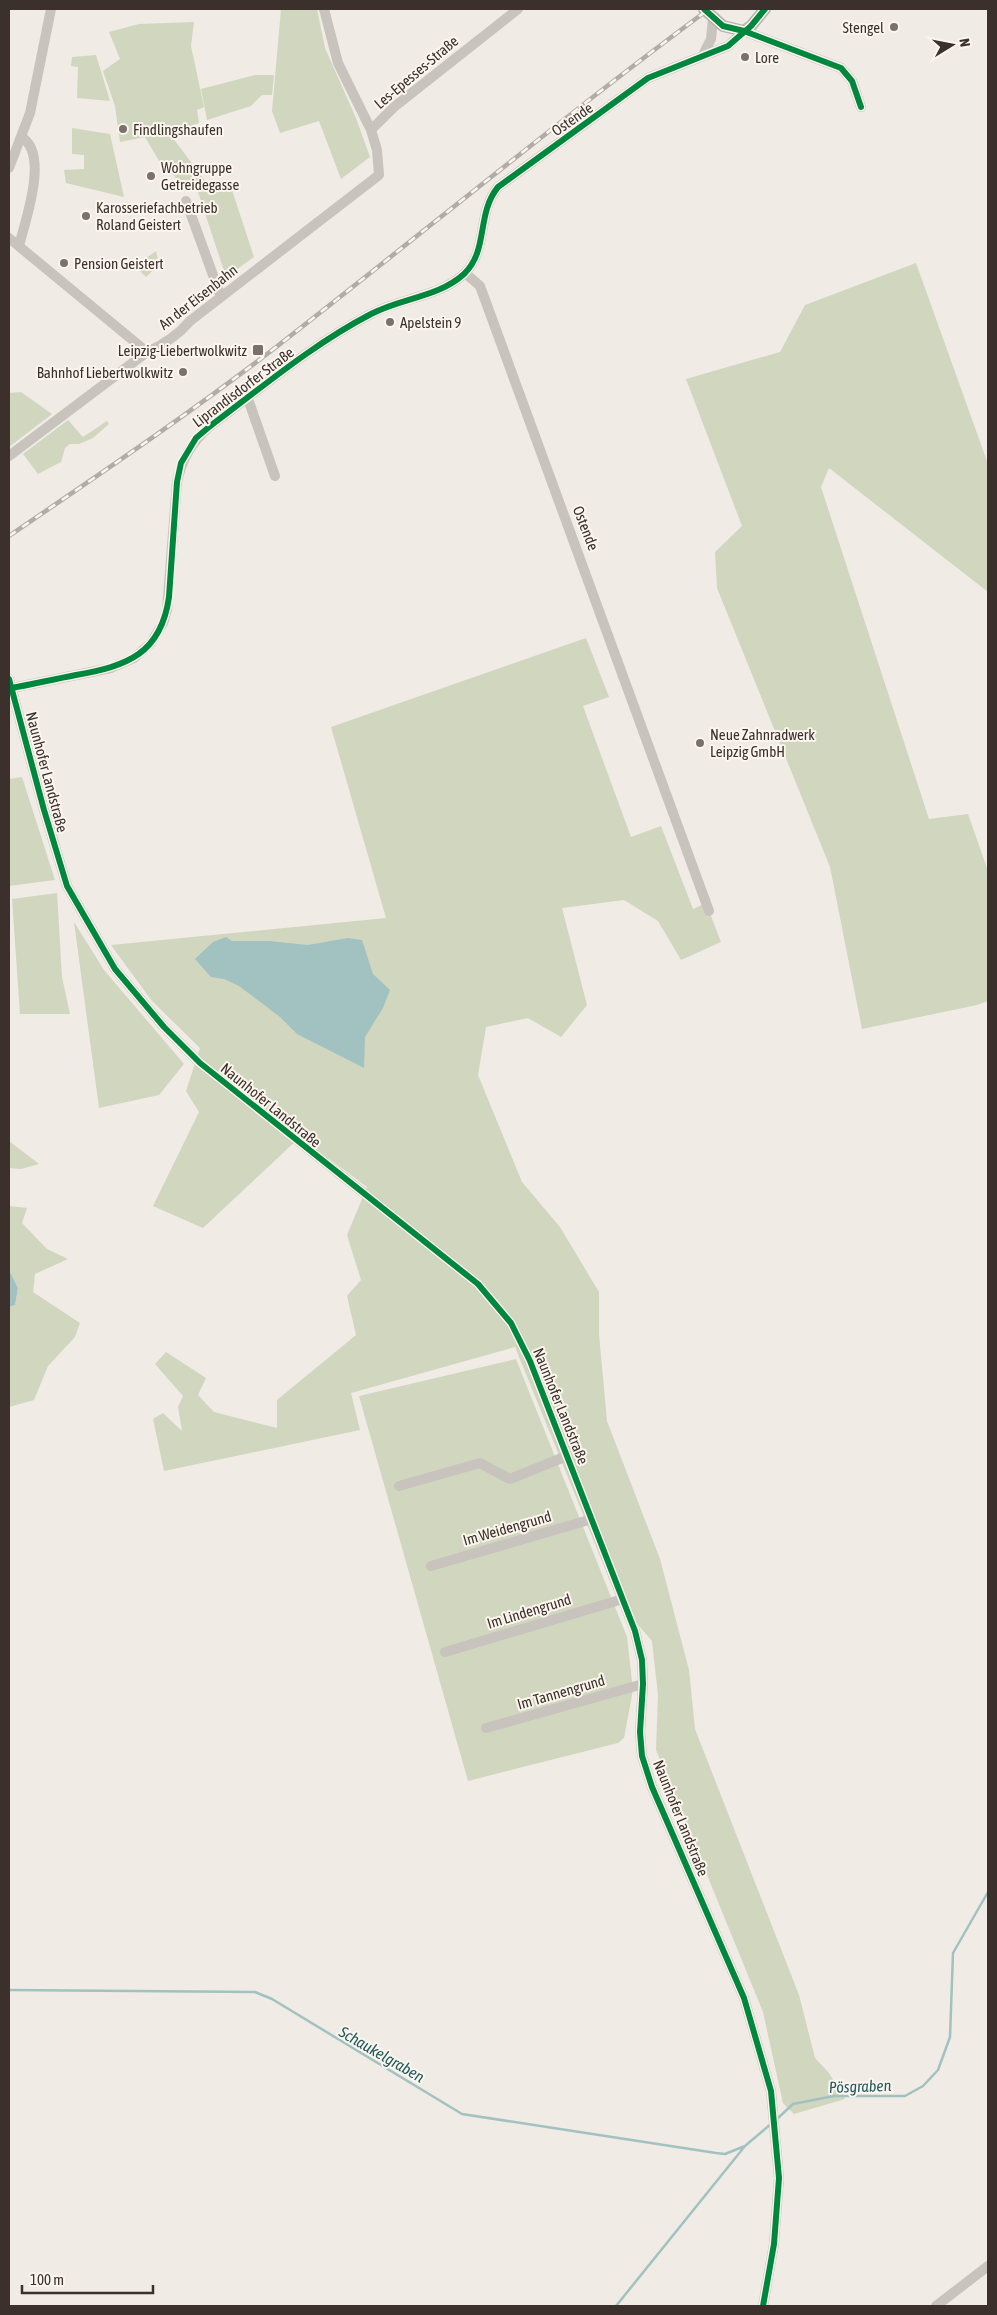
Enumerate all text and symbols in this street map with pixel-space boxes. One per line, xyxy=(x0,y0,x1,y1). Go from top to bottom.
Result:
place label: Stengel xyxy=(843,19,884,36)
north arrow xyxy=(927,20,977,70)
marker: Stengel xyxy=(888,21,900,33)
street label: Les-Epesses-Straße xyxy=(371,32,461,112)
text: N xyxy=(956,37,973,48)
place label: Lore xyxy=(755,49,779,66)
marker: Lore xyxy=(739,51,751,63)
street label: Ostende xyxy=(548,99,596,139)
place label: Findlingshaufen xyxy=(133,121,223,138)
marker: Findlingshaufen xyxy=(117,123,129,135)
place label: Wohngruppe Getreidegasse xyxy=(161,159,239,193)
marker: Wohngruppe Getreidegasse xyxy=(145,170,157,182)
place label: Karosseriefachbetrieb Roland Geistert xyxy=(96,199,218,233)
marker: Karosseriefachbetrieb Roland Geistert xyxy=(80,210,92,222)
place label: Pension Geistert xyxy=(74,255,164,272)
marker: Pension Geistert xyxy=(58,257,70,269)
street label: An der Eisenbahn xyxy=(155,261,241,333)
place label: Apelstein 9 xyxy=(400,314,461,331)
marker: Apelstein 9 xyxy=(384,316,396,328)
place label: Leipzig-Liebertwolkwitz xyxy=(118,342,248,359)
street label: Liprandisdorfer Straße xyxy=(189,343,297,431)
marker: Leipzig-Liebertwolkwitz xyxy=(251,343,265,357)
place label: Bahnhof Liebertwolkwitz xyxy=(37,364,174,381)
marker: Bahnhof Liebertwolkwitz xyxy=(177,366,189,378)
street label: Ostende xyxy=(570,503,602,553)
street label: Naunhofer Landstraße xyxy=(23,710,71,834)
place label: Neue Zahnradwerk Leipzig GmbH xyxy=(710,726,815,760)
marker: Neue Zahnradwerk Leipzig GmbH xyxy=(694,737,706,749)
street label: Naunhofer Landstraße xyxy=(218,1059,325,1151)
street label: Naunhofer Landstraße xyxy=(530,1345,592,1467)
street label: Im Weidengrund xyxy=(461,1507,553,1549)
street label: Im Lindengrund xyxy=(485,1590,573,1632)
street label: Im Tannengrund xyxy=(515,1671,607,1713)
street label: Naunhofer Landstraße xyxy=(650,1757,712,1879)
water label: Schaukelgraben xyxy=(335,2022,428,2087)
water label: Pösgraben xyxy=(828,2076,892,2097)
scale bar xyxy=(22,2262,154,2294)
text: 100 m xyxy=(30,2271,64,2288)

